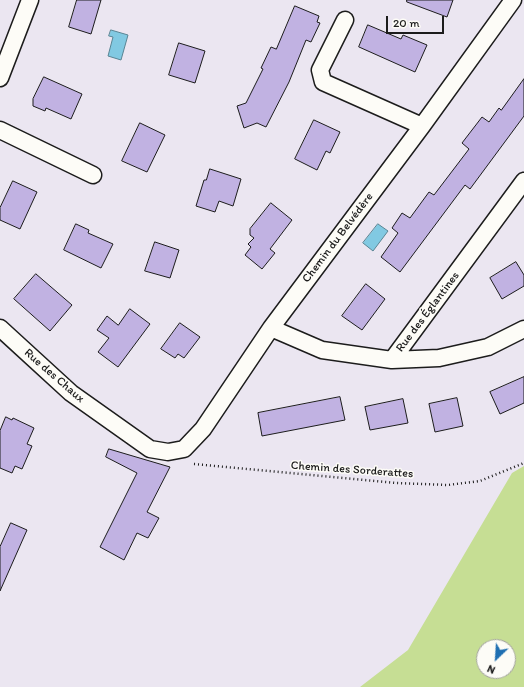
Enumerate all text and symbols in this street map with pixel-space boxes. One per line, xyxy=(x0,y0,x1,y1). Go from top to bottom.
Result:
scale bar xyxy=(388,8,446,34)
text: 20 m xyxy=(393,16,420,30)
street label: Chemin du Belvédère xyxy=(299,190,377,286)
street label: Rue des Églantines xyxy=(393,269,463,355)
street label: Rue des Chaux xyxy=(21,346,87,406)
street label: Chemin des Sorderattes xyxy=(290,459,414,481)
north arrow xyxy=(476,639,516,679)
text: N xyxy=(485,662,497,677)

